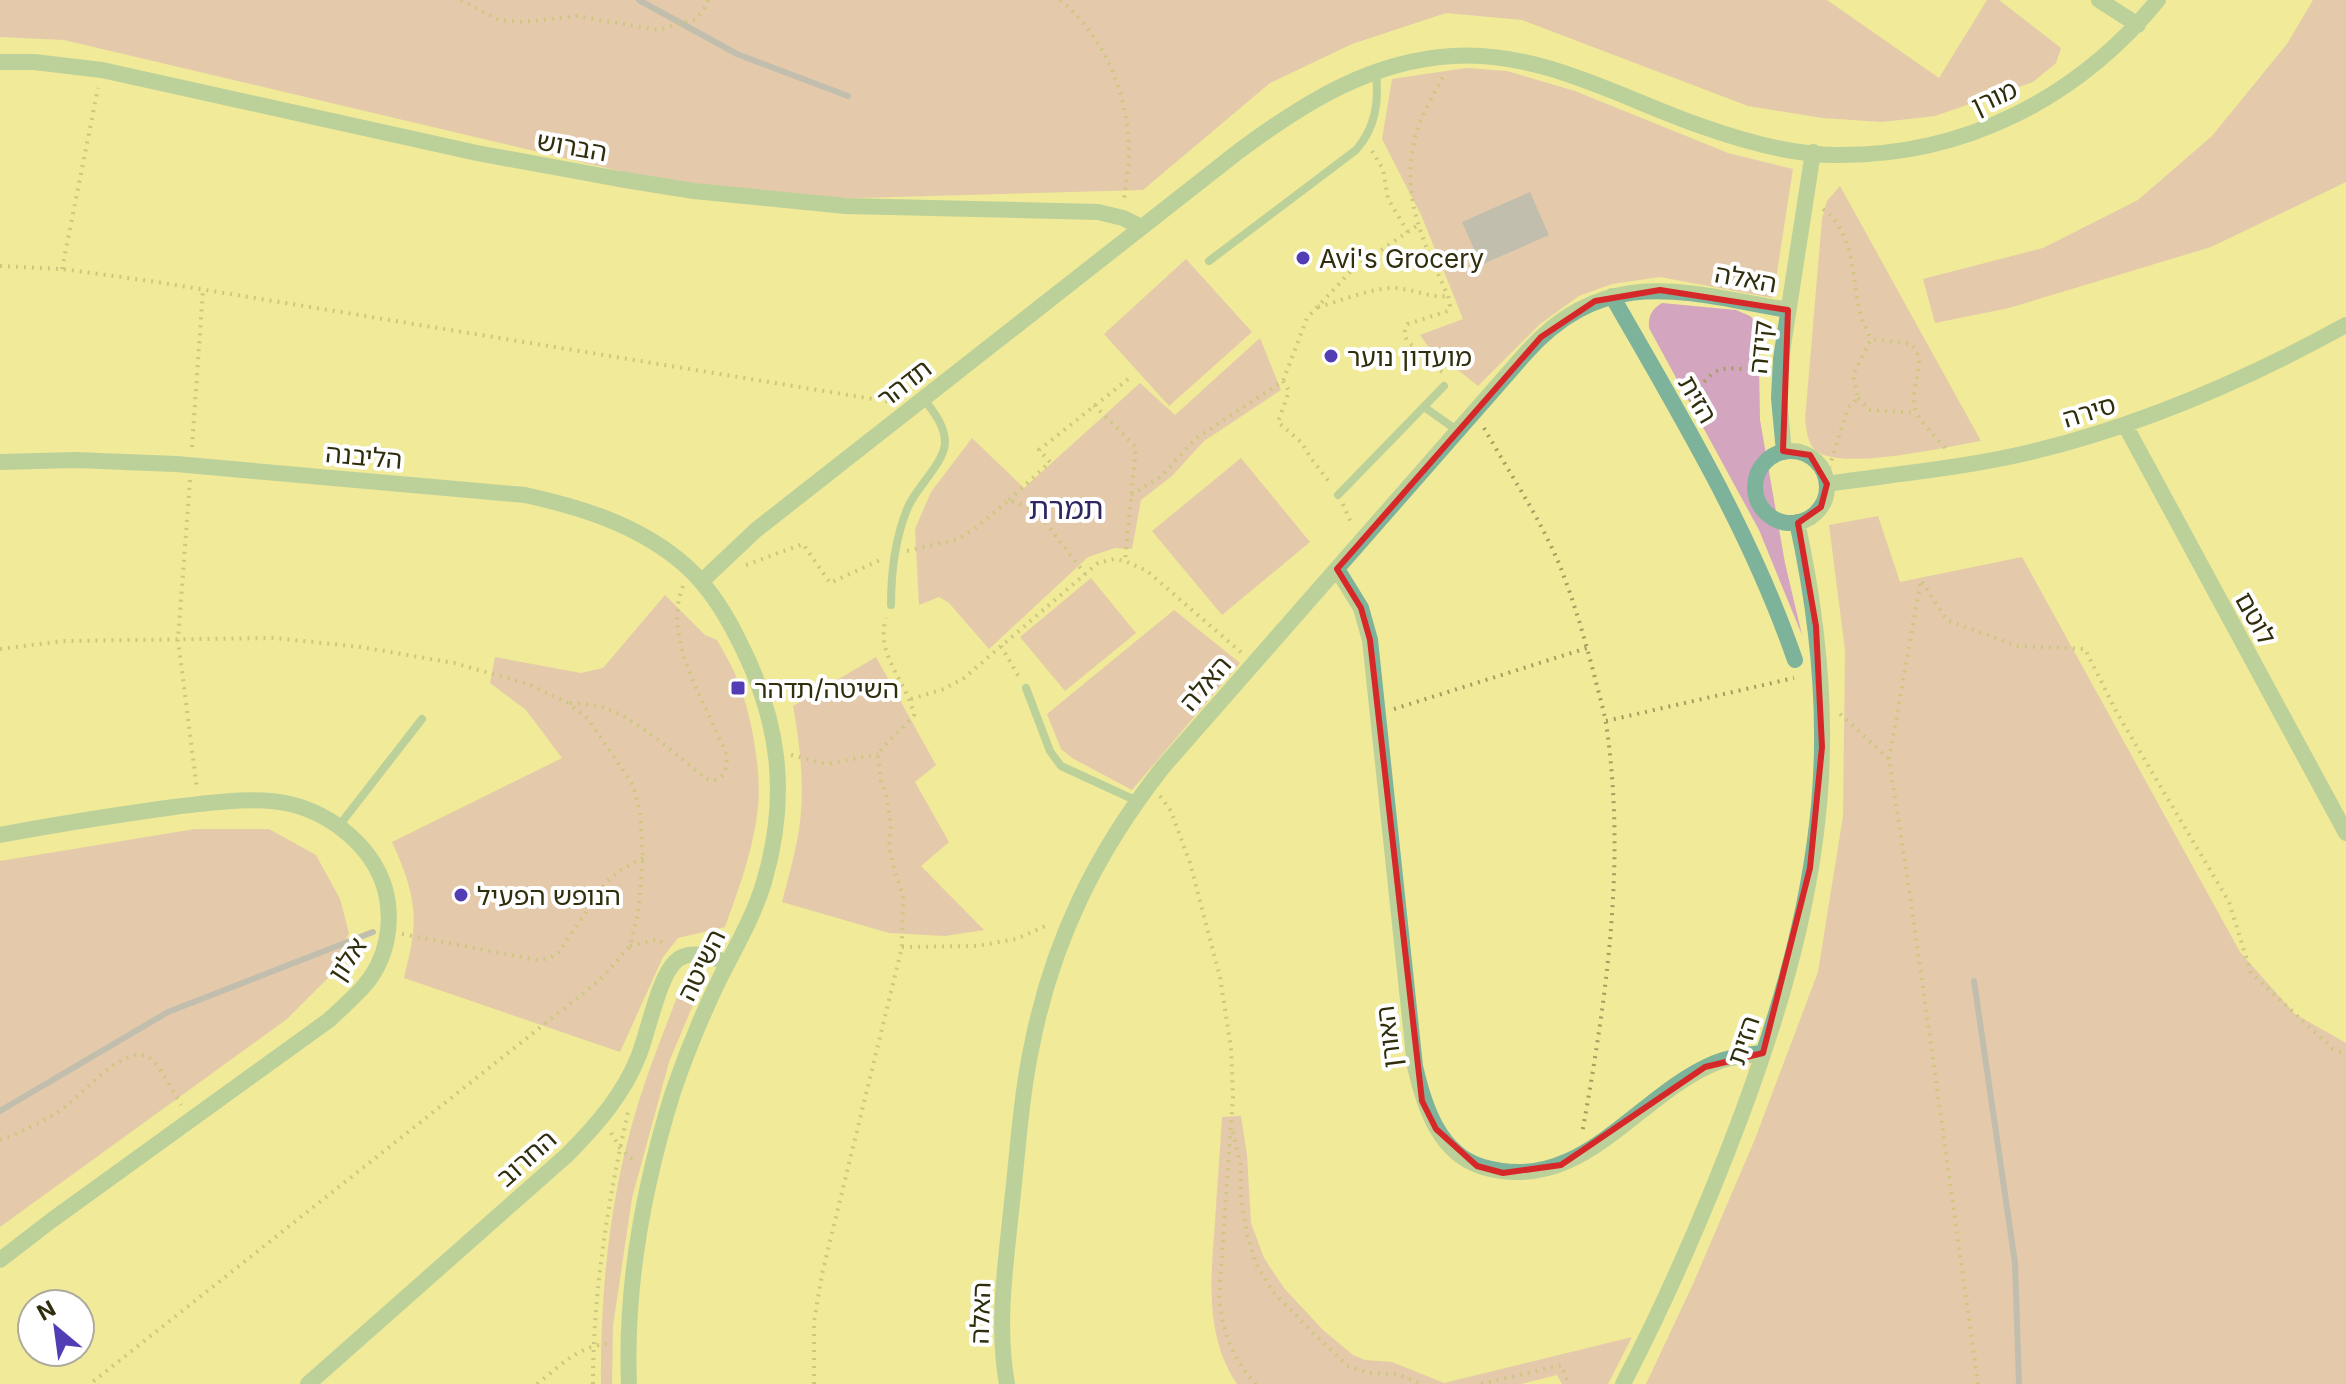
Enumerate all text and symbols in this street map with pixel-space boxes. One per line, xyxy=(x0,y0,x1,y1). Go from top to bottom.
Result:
street label: מורן xyxy=(1966,73,2022,121)
street label: הברוש xyxy=(534,125,610,167)
place label: Avi's Grocery xyxy=(1319,243,1484,274)
marker: Avi's Grocery xyxy=(1294,249,1312,267)
street label: האלה xyxy=(1713,257,1779,299)
street label: קידה xyxy=(1742,319,1778,375)
place label: מועדון נוער xyxy=(1347,341,1472,372)
marker: מועדון נוער xyxy=(1322,347,1340,365)
street label: תדהר xyxy=(871,352,937,414)
street label: הזית xyxy=(1672,370,1724,428)
street label: סירה xyxy=(2059,388,2119,434)
street label: הליבנה xyxy=(324,437,404,475)
district label: תמרת xyxy=(1029,490,1103,526)
street label: לוטם xyxy=(2229,586,2283,650)
street label: האלה xyxy=(1173,649,1237,717)
place label: השיטה/תדהר xyxy=(754,673,899,704)
marker: השיטה/תדהר xyxy=(729,679,747,697)
place label: הנופש הפעיל xyxy=(477,880,621,911)
marker: הנופש הפעיל xyxy=(452,886,470,904)
street label: השיטה xyxy=(671,924,731,1006)
street label: אלון xyxy=(321,931,373,987)
street label: האורן xyxy=(1369,1004,1407,1070)
street label: הזית xyxy=(1720,1011,1766,1069)
street label: החרוב xyxy=(490,1123,562,1193)
street label: האלה xyxy=(963,1281,997,1345)
north arrow xyxy=(16,1288,96,1368)
text: N xyxy=(33,1295,60,1326)

